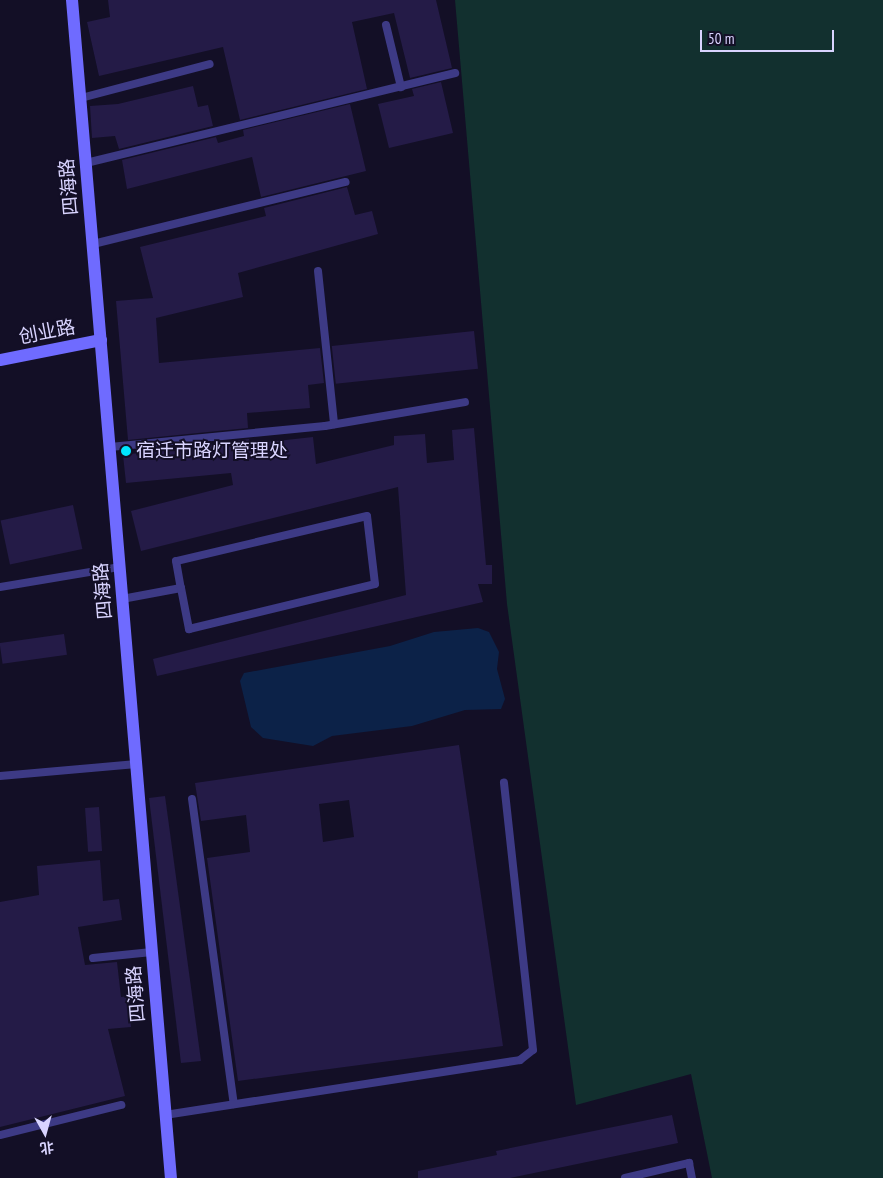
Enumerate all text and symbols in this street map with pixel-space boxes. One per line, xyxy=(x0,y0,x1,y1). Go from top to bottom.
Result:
scale bar xyxy=(703,20,837,52)
text: 50 m xyxy=(708,29,734,48)
street label: 四海路 xyxy=(55,158,83,216)
street label: 创业路 xyxy=(17,315,77,349)
place label: 宿迁市路灯管理处 xyxy=(136,440,288,462)
marker: 宿迁市路灯管理处 xyxy=(120,445,132,457)
street label: 四海路 xyxy=(89,562,117,620)
street label: 四海路 xyxy=(122,965,150,1023)
north arrow xyxy=(20,1108,70,1158)
text: 北 xyxy=(39,1138,55,1158)

